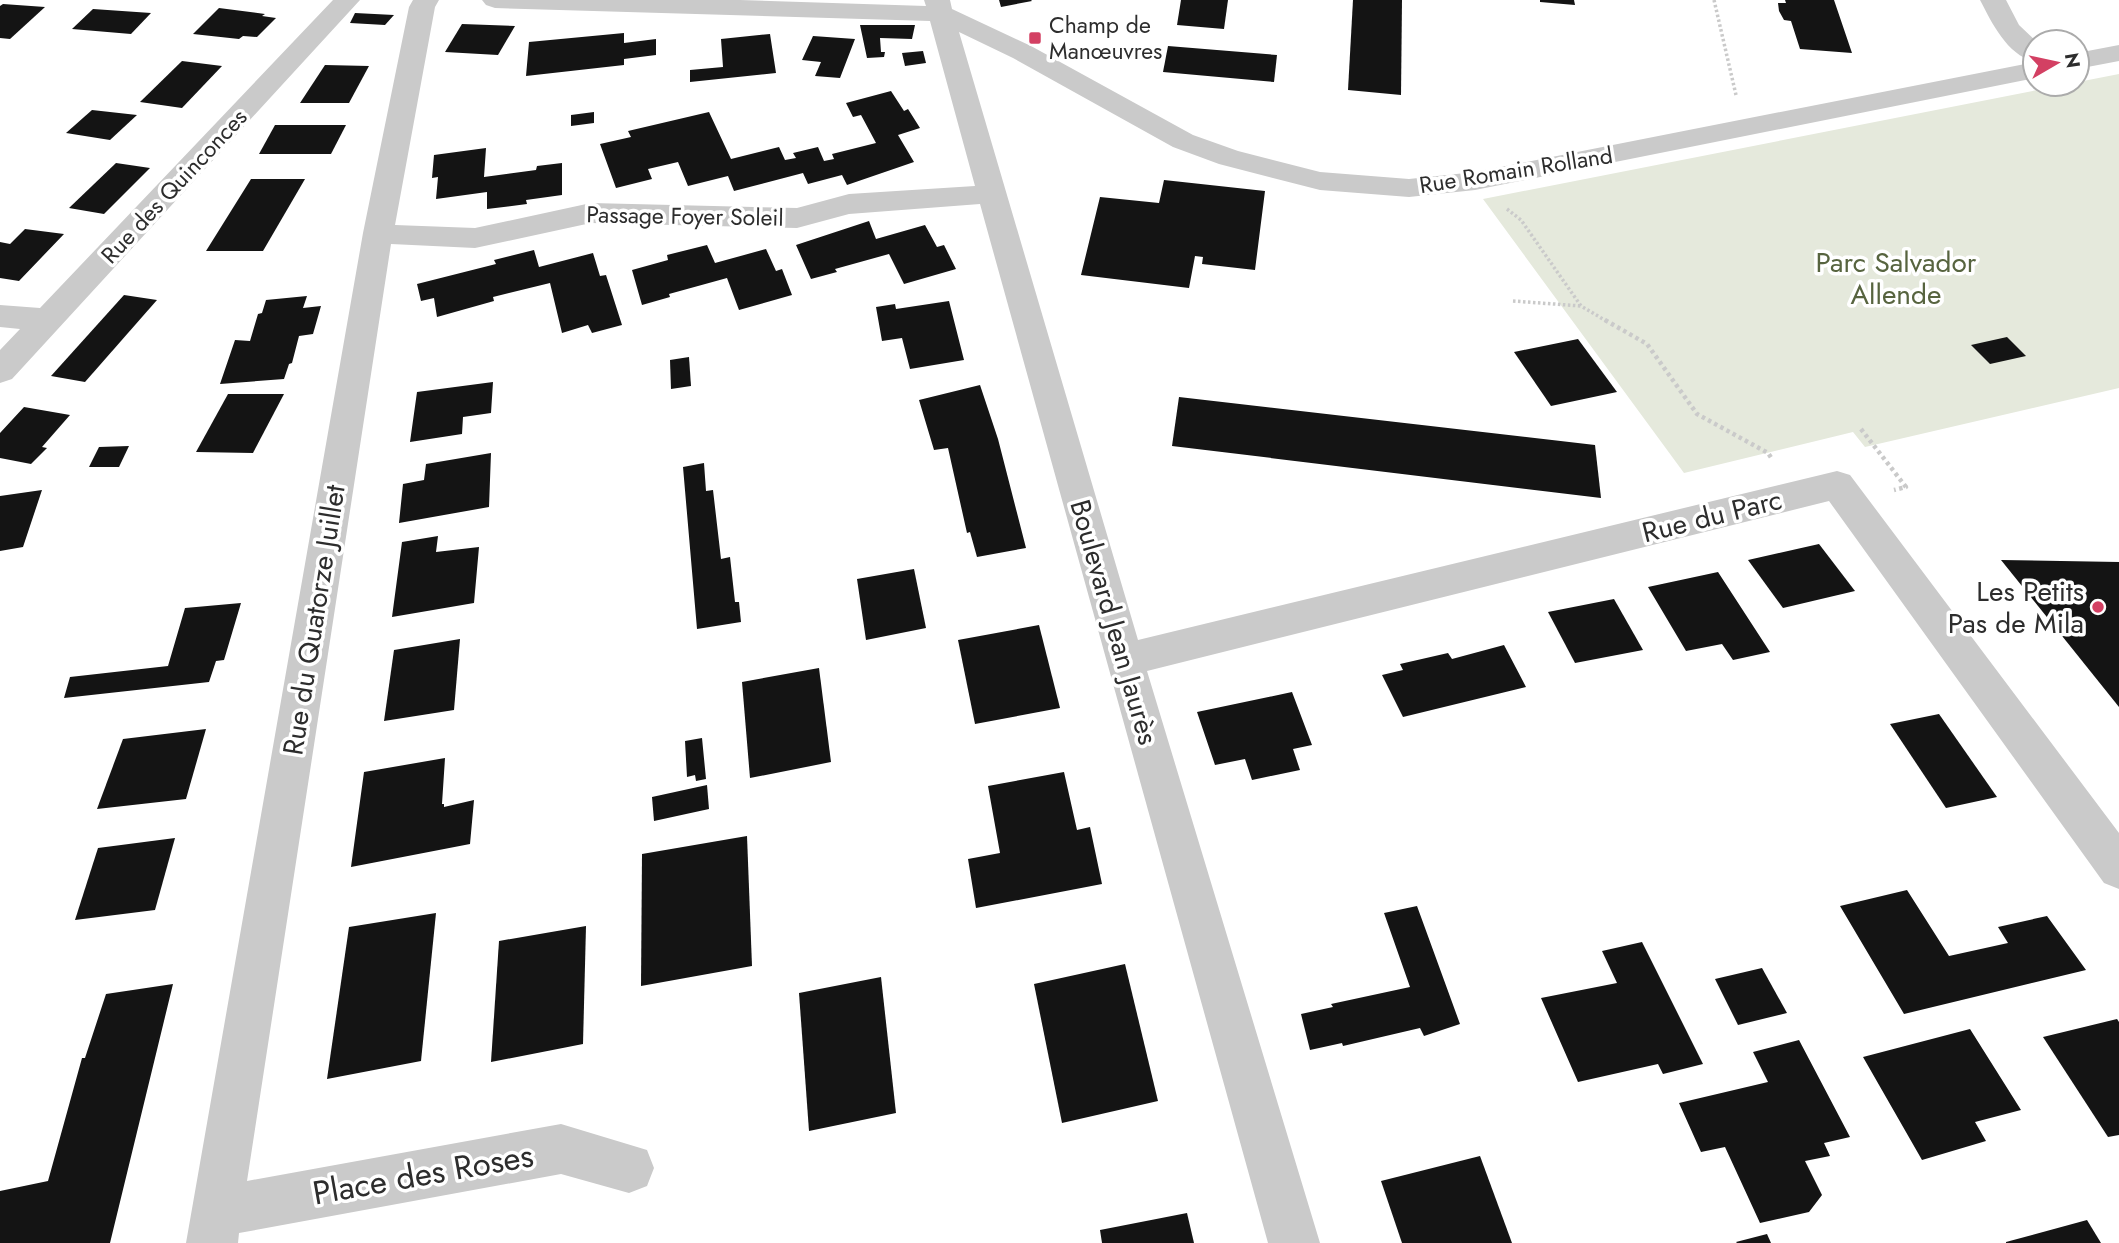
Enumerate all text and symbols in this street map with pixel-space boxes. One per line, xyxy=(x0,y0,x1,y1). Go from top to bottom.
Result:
place label: Champ de Manœuvres xyxy=(1049,8,1162,68)
north arrow xyxy=(2021,28,2091,98)
marker: Champ de Manœuvres xyxy=(1027,30,1043,46)
text: N xyxy=(2058,51,2087,70)
street label: Rue des Quinconces xyxy=(93,101,255,271)
street label: Rue Romain Rolland xyxy=(1417,138,1615,202)
street label: Passage Foyer Soleil xyxy=(586,197,784,235)
park label: Parc Salvador Allende xyxy=(1816,242,1977,315)
street label: Rue du Parc xyxy=(1638,479,1786,553)
street label: Rue du Quatorze Juillet xyxy=(272,482,356,758)
street label: Boulevard Jean Jaurès xyxy=(1059,495,1169,749)
place label: Les Petits Pas de Mila xyxy=(1948,571,2084,644)
marker: Les Petits Pas de Mila xyxy=(2090,599,2106,615)
street label: Place des Roses xyxy=(309,1131,537,1217)

